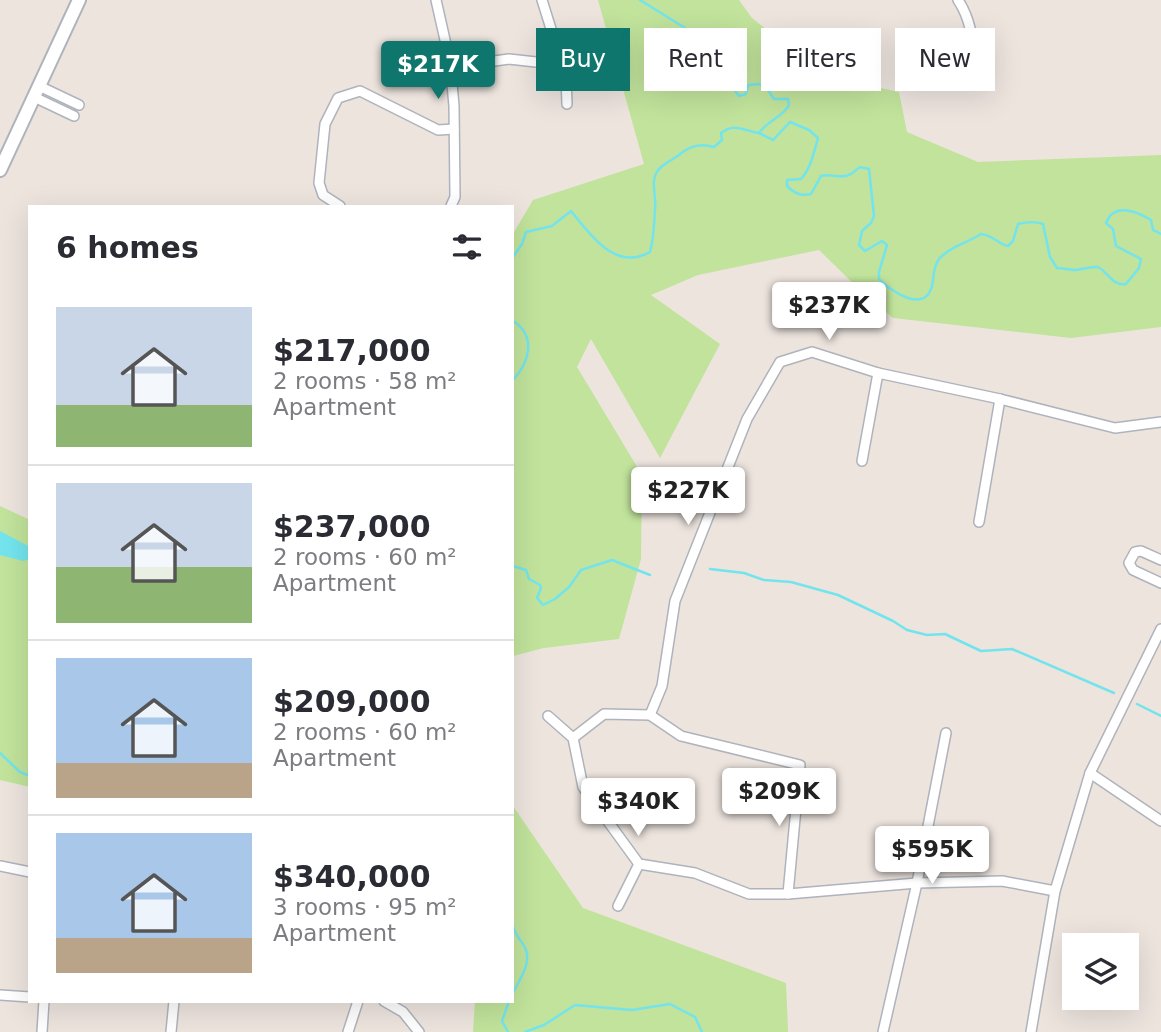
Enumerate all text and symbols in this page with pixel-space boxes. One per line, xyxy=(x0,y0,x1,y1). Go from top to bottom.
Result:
chip: Buy xyxy=(536,28,630,91)
chip: Rent xyxy=(644,28,747,91)
chip: Filters xyxy=(761,28,881,91)
chip: New xyxy=(895,28,995,91)
pin: $217K xyxy=(389,42,487,101)
text: $217K xyxy=(397,51,479,77)
icon: filters xyxy=(448,228,486,266)
text: 6 homes xyxy=(56,230,199,265)
pin: $237K xyxy=(780,282,878,342)
text: $237K xyxy=(788,292,870,318)
text: $217,000 xyxy=(273,333,431,368)
icon: home xyxy=(112,335,196,419)
text: 2 rooms · 58 m² xyxy=(273,368,457,394)
text: Apartment xyxy=(273,394,396,420)
pin: $227K xyxy=(639,468,737,527)
text: $227K xyxy=(647,477,729,503)
text: $237,000 xyxy=(273,509,431,544)
icon: home xyxy=(112,511,196,595)
text: 2 rooms · 60 m² xyxy=(273,544,457,570)
text: Apartment xyxy=(273,570,396,596)
text: $209,000 xyxy=(273,684,431,719)
icon: home xyxy=(112,686,196,770)
text: 2 rooms · 60 m² xyxy=(273,719,457,745)
text: Apartment xyxy=(273,745,396,771)
pin: $209K xyxy=(730,768,828,828)
pin: $340K xyxy=(589,778,687,838)
text: $209K xyxy=(738,778,820,804)
text: $340K xyxy=(597,788,679,814)
pin: $595K xyxy=(883,826,981,886)
text: $595K xyxy=(891,836,973,862)
text: $340,000 xyxy=(273,859,431,894)
icon: home xyxy=(112,861,196,945)
text: 3 rooms · 95 m² xyxy=(273,894,457,920)
text: Apartment xyxy=(273,920,396,946)
map controls xyxy=(1062,933,1139,1010)
button: layers xyxy=(1062,933,1139,1010)

